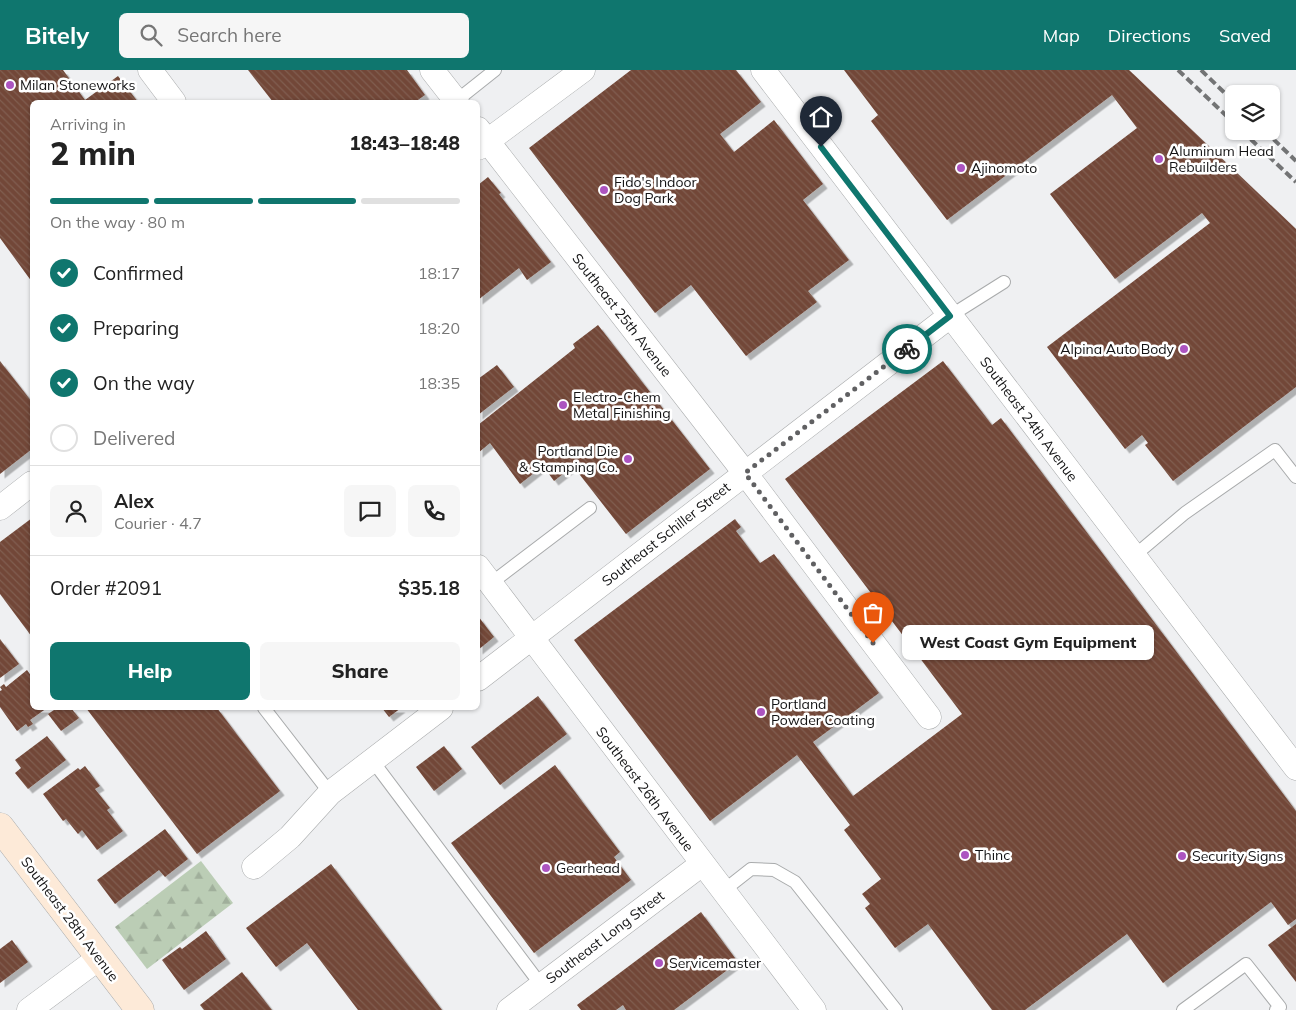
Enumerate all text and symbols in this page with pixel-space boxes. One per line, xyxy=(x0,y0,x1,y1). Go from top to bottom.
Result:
search box xyxy=(119,13,469,58)
text: Bitely xyxy=(25,20,89,50)
icon: search xyxy=(137,21,165,49)
text: Search here xyxy=(177,23,282,47)
text: Map xyxy=(1043,24,1080,47)
text: Directions xyxy=(1108,24,1191,47)
text: Saved xyxy=(1219,24,1271,47)
place label: Milan Stoneworks xyxy=(20,76,135,94)
marker: Milan Stoneworks xyxy=(4,79,16,91)
map controls xyxy=(1225,85,1280,140)
button: layers xyxy=(1225,85,1280,140)
pin xyxy=(800,96,842,147)
icon: home xyxy=(807,103,835,131)
text: Arriving in xyxy=(50,114,126,134)
text: 18:43–18:48 xyxy=(349,131,460,155)
text: 2 min xyxy=(50,133,136,173)
place label: Aluminum Head Rebuilders xyxy=(1169,142,1274,176)
marker: Aluminum Head Rebuilders xyxy=(1153,153,1165,165)
place label: Ajinomoto xyxy=(971,159,1037,177)
marker: Ajinomoto xyxy=(955,162,967,174)
place label: Fido's Indoor Dog Park xyxy=(614,173,698,207)
marker: Fido's Indoor Dog Park xyxy=(598,184,610,196)
text: On the way · 80 m xyxy=(50,212,185,232)
street label: Southeast 25th Avenue xyxy=(568,250,676,380)
icon: check xyxy=(50,259,78,287)
text: Confirmed xyxy=(93,261,184,285)
text: 18:17 xyxy=(418,263,460,283)
icon: check xyxy=(50,314,78,342)
text: Preparing xyxy=(93,316,179,340)
text: 18:20 xyxy=(418,318,460,338)
courier xyxy=(882,324,932,374)
icon: bike xyxy=(893,335,921,363)
place label: Alpina Auto Body xyxy=(1060,340,1175,358)
marker: Alpina Auto Body xyxy=(1178,343,1190,355)
street label: Southeast 24th Avenue xyxy=(976,353,1082,485)
icon: check xyxy=(50,369,78,397)
text: On the way xyxy=(93,371,195,395)
text: 18:35 xyxy=(418,373,460,393)
place label: Electro-Chem Metal Finishing xyxy=(573,388,671,422)
marker: Electro-Chem Metal Finishing xyxy=(557,399,569,411)
text: Delivered xyxy=(93,426,175,450)
place label: Portland Die & Stamping Co. xyxy=(519,442,618,476)
marker: Portland Die & Stamping Co. xyxy=(622,453,634,465)
street label: Southeast Schiller Street xyxy=(598,478,734,590)
button: person xyxy=(50,485,102,537)
button: chat xyxy=(344,485,396,537)
button: phone xyxy=(408,485,460,537)
text: Alex xyxy=(114,489,154,513)
text: Courier · 4.7 xyxy=(114,513,202,533)
text: Order #2091 xyxy=(50,576,162,600)
text: $35.18 xyxy=(398,576,460,600)
pin xyxy=(852,592,894,643)
icon: bag xyxy=(859,599,887,627)
callout: West Coast Gym Equipment xyxy=(903,626,1156,660)
text: West Coast Gym Equipment xyxy=(920,632,1136,652)
button: Help xyxy=(50,642,250,700)
button: Share xyxy=(260,642,460,700)
place label: Portland Powder Coating xyxy=(771,695,875,729)
marker: Portland Powder Coating xyxy=(755,706,767,718)
street label: Southeast 26th Avenue xyxy=(592,723,698,855)
place label: Thinc xyxy=(975,846,1010,864)
place label: Security Signs xyxy=(1192,847,1284,865)
marker: Thinc xyxy=(959,849,971,861)
marker: Security Signs xyxy=(1176,850,1188,862)
street label: Southeast 28th Avenue xyxy=(17,853,123,985)
place label: Gearhead xyxy=(556,859,620,877)
marker: Gearhead xyxy=(540,862,552,874)
street label: Southeast Long Street xyxy=(542,886,668,987)
place label: Servicemaster xyxy=(669,954,762,972)
marker: Servicemaster xyxy=(653,957,665,969)

